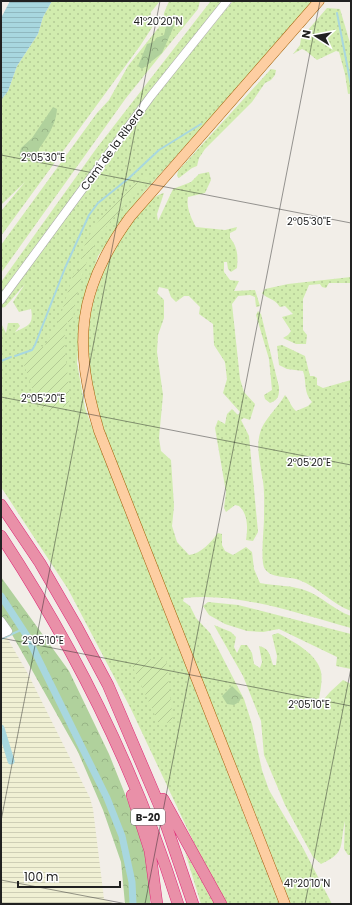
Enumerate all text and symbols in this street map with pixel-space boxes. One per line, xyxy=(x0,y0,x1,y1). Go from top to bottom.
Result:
text: 41°20'20"N xyxy=(133,14,183,29)
north arrow xyxy=(296,16,336,56)
text: N xyxy=(298,29,315,40)
street label: Camí de la Ribera xyxy=(77,105,147,193)
text: 2°05'30"E xyxy=(21,150,65,165)
text: 2°05'30"E xyxy=(287,214,331,229)
text: 2°05'20"E xyxy=(21,391,65,406)
text: 2°05'20"E xyxy=(287,455,331,470)
text: 2°05'10"E xyxy=(22,633,64,648)
text: 2°05'10"E xyxy=(288,697,330,712)
road number: B-20 xyxy=(131,809,165,825)
scale bar xyxy=(18,863,120,889)
text: 100 m xyxy=(24,868,58,885)
text: 41°20'10"N xyxy=(284,876,330,891)

